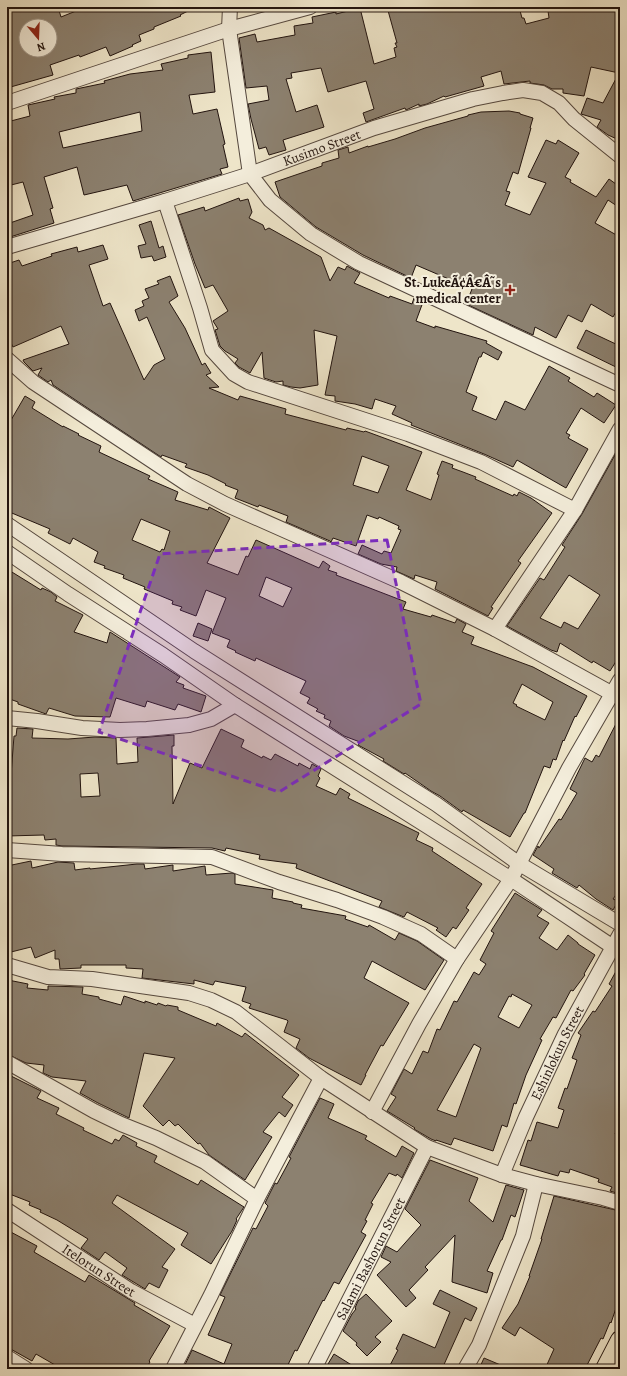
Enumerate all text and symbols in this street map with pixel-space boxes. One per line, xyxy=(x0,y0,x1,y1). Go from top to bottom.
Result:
north arrow xyxy=(18,18,58,58)
text: N xyxy=(35,39,47,55)
street label: Kusimo Street xyxy=(280,125,364,171)
place label: St. LukeÃ¢Â€Â˜s medical center xyxy=(404,273,501,308)
marker: St. LukeÃ¢Â€Â˜s medical center xyxy=(504,284,516,296)
street label: Eshinlokun Street xyxy=(526,1002,589,1103)
street label: Salami Bashorun Street xyxy=(332,1194,410,1323)
street label: Itelorun Street xyxy=(58,1240,139,1302)

